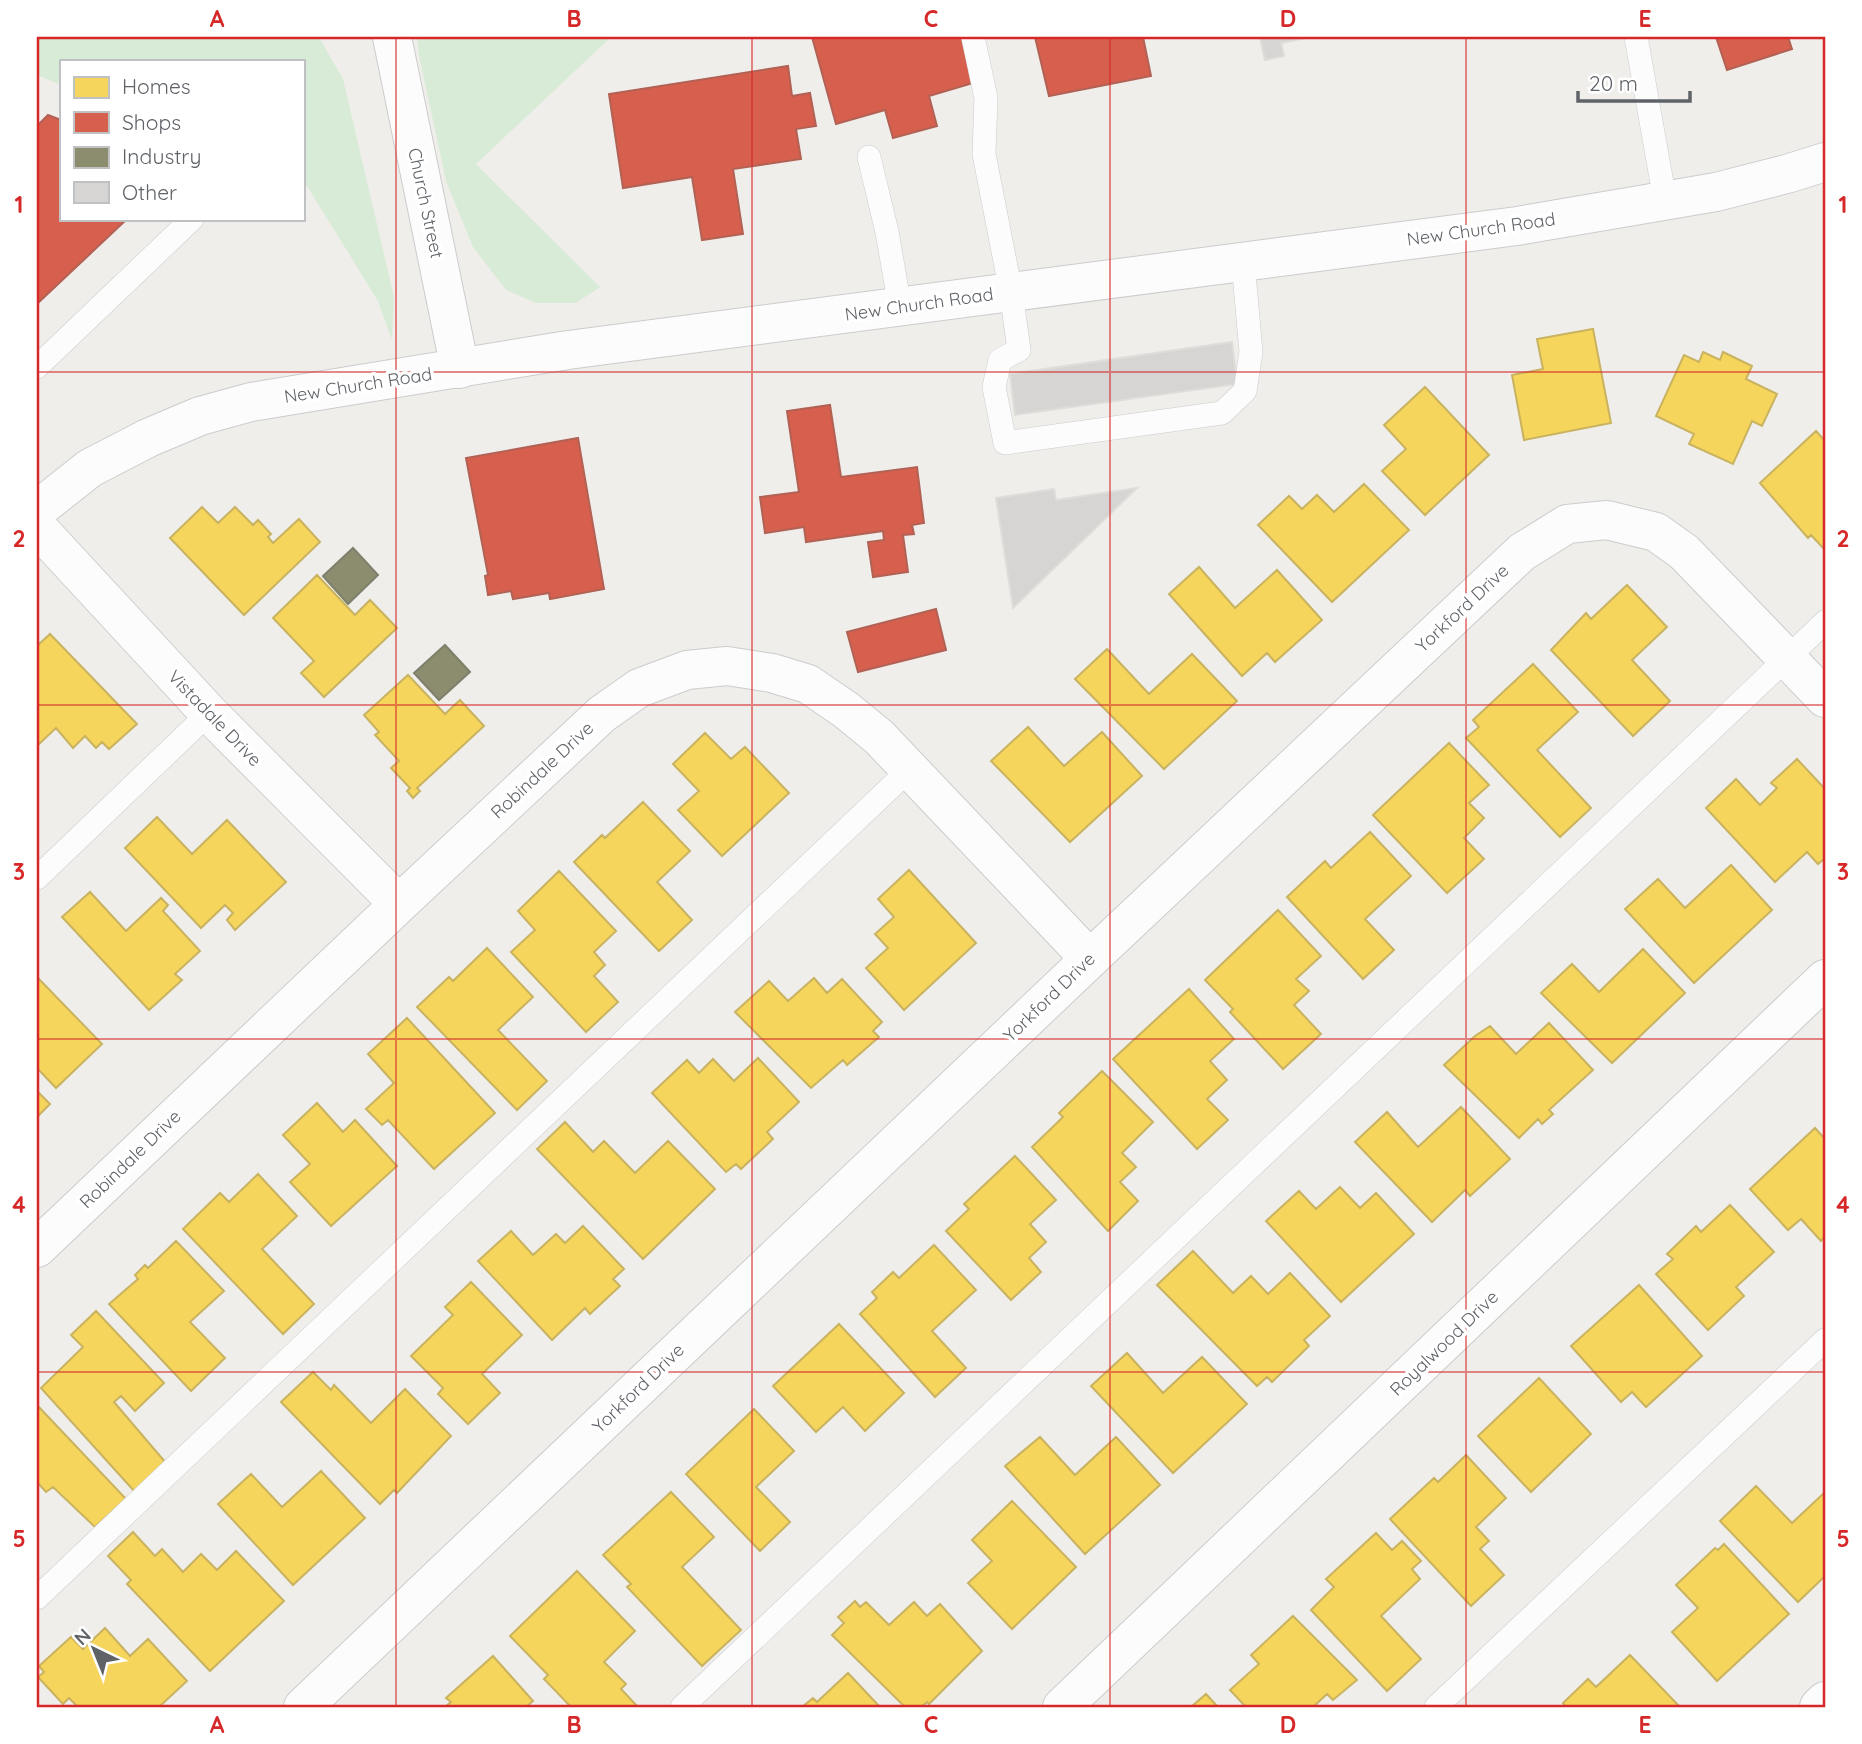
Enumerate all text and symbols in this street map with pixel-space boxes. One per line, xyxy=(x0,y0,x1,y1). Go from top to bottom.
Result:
text: A xyxy=(210,4,225,33)
text: B xyxy=(566,4,582,33)
text: C xyxy=(924,4,938,33)
text: D xyxy=(1280,4,1296,33)
text: E xyxy=(1638,4,1652,33)
legend xyxy=(60,60,304,220)
scale bar xyxy=(1578,60,1690,104)
text: 20 m xyxy=(1589,70,1638,96)
text: Homes xyxy=(122,73,191,99)
text: Shops xyxy=(122,109,181,135)
text: Industry xyxy=(122,143,201,169)
street label: Church Street xyxy=(403,146,449,260)
text: Other xyxy=(122,179,177,205)
text: 1 xyxy=(15,190,23,219)
text: 1 xyxy=(1839,190,1847,219)
street label: New Church Road xyxy=(1405,207,1557,251)
street label: New Church Road xyxy=(843,282,995,326)
street label: New Church Road xyxy=(282,362,434,408)
text: 2 xyxy=(12,524,26,553)
text: 2 xyxy=(1836,524,1850,553)
street label: Yorkford Drive xyxy=(1411,559,1513,657)
street label: Vistadale Drive xyxy=(163,665,267,771)
street label: Robindale Drive xyxy=(486,717,598,823)
text: 3 xyxy=(13,857,25,886)
text: 3 xyxy=(1837,857,1849,886)
street label: Yorkford Drive xyxy=(998,947,1100,1047)
street label: Robindale Drive xyxy=(74,1105,186,1213)
text: 4 xyxy=(12,1190,26,1219)
text: 4 xyxy=(1836,1190,1850,1219)
street label: Royalwood Drive xyxy=(1385,1285,1503,1401)
street label: Yorkford Drive xyxy=(587,1338,689,1438)
text: 5 xyxy=(12,1524,26,1553)
text: 5 xyxy=(1836,1524,1850,1553)
north arrow xyxy=(60,1614,130,1684)
text: N xyxy=(69,1623,96,1650)
text: A xyxy=(210,1710,225,1739)
text: B xyxy=(566,1710,582,1739)
text: C xyxy=(924,1710,938,1739)
text: D xyxy=(1280,1710,1296,1739)
text: E xyxy=(1638,1710,1652,1739)

